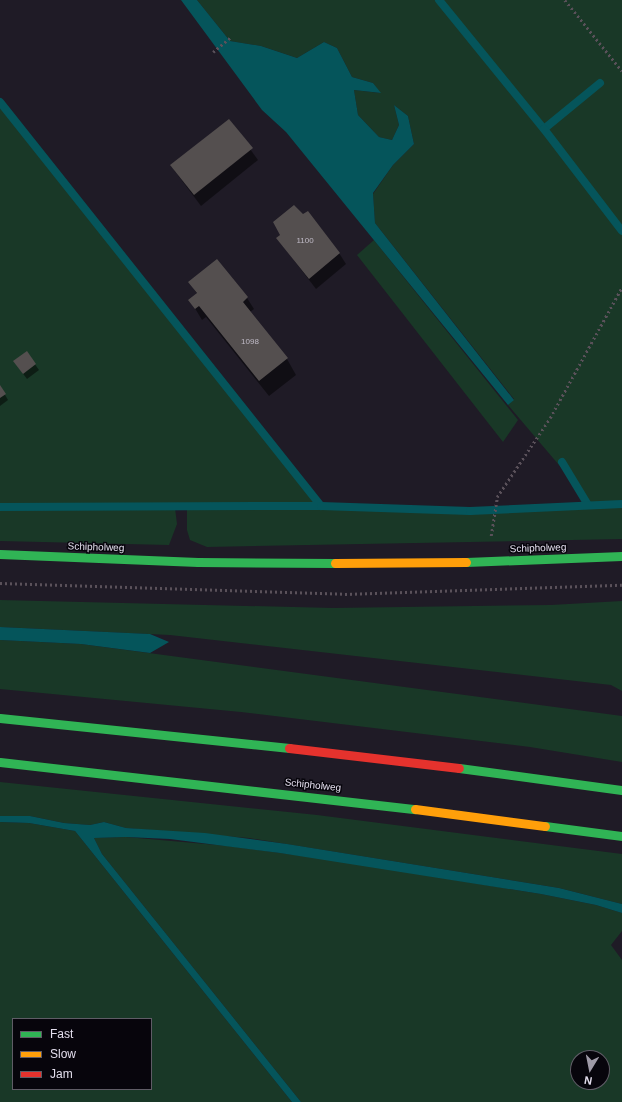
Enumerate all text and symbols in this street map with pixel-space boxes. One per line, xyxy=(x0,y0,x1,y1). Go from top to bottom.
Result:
house number: 1100 xyxy=(296,236,314,246)
house number: 1098 xyxy=(241,337,259,347)
street label: Schipholweg xyxy=(67,540,125,554)
street label: Schipholweg xyxy=(509,541,567,555)
street label: Schipholweg xyxy=(284,776,342,794)
legend xyxy=(12,1018,152,1090)
text: Fast xyxy=(50,1027,73,1041)
text: Slow xyxy=(50,1047,76,1061)
north arrow xyxy=(570,1050,610,1090)
text: Jam xyxy=(50,1067,73,1081)
text: N xyxy=(583,1074,593,1087)

